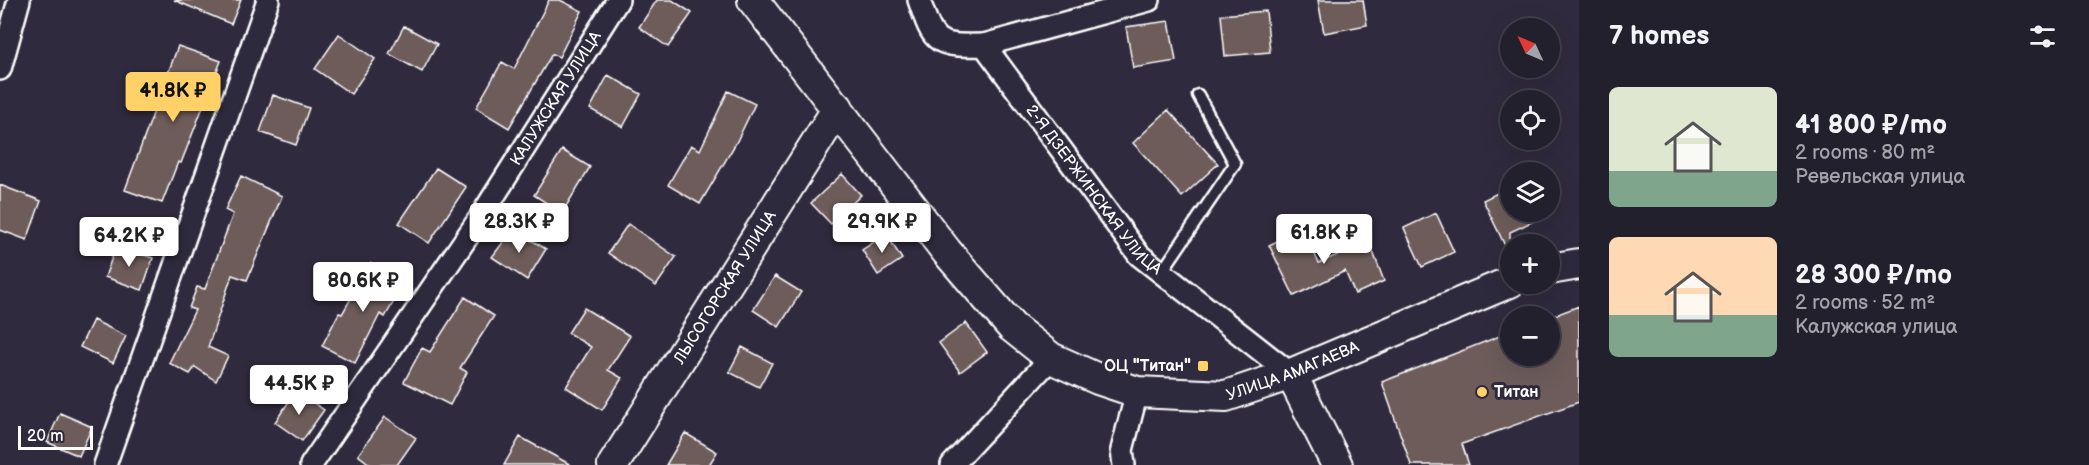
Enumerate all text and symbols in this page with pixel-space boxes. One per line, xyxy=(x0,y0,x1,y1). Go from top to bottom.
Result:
north arrow xyxy=(1500,18,1560,78)
map controls xyxy=(1500,18,1560,366)
icon: filters xyxy=(2026,20,2059,53)
text: 7 homes xyxy=(1609,21,1709,52)
street label: КАЛУЖСКАЯ УЛИЦА xyxy=(506,27,605,169)
pin: 41.8K ₽ xyxy=(118,72,228,123)
text: 41.8K ₽ xyxy=(140,79,206,103)
button: locate xyxy=(1500,90,1560,150)
street label: 2-Я ДЗЕРЖИНСКАЯ УЛИЦА xyxy=(1022,101,1166,279)
text: 41 800 ₽/mo xyxy=(1795,110,1947,141)
icon: home xyxy=(1657,111,1729,183)
text: 2 rooms · 80 m² xyxy=(1795,141,1935,165)
button: layers xyxy=(1500,162,1560,222)
text: Ревельская улица xyxy=(1795,165,1965,189)
pin: 28.3K ₽ xyxy=(464,203,574,254)
pin: 29.9K ₽ xyxy=(827,203,937,254)
street label: ЛЫСОГОРСКАЯ УЛИЦА xyxy=(669,207,780,368)
text: 28.3K ₽ xyxy=(484,210,554,234)
text: 29.9K ₽ xyxy=(847,210,917,234)
pin: 61.8K ₽ xyxy=(1269,214,1379,265)
pin: 64.2K ₽ xyxy=(74,217,184,268)
text: 61.8K ₽ xyxy=(1290,221,1358,245)
text: 64.2K ₽ xyxy=(94,224,164,248)
button: + xyxy=(1500,234,1560,294)
text: 28 300 ₽/mo xyxy=(1795,260,1952,291)
icon: home xyxy=(1657,261,1729,333)
pin: 80.6K ₽ xyxy=(308,262,418,313)
text: 80.6K ₽ xyxy=(327,269,399,293)
text: 2 rooms · 52 m² xyxy=(1795,291,1935,315)
button: − xyxy=(1500,306,1560,366)
text: Калужская улица xyxy=(1795,315,1958,339)
street label: УЛИЦА АМАГАЕВА xyxy=(1224,337,1362,405)
place label: ОЦ "Титан" xyxy=(1104,357,1191,376)
marker: ОЦ "Титан" xyxy=(1196,359,1210,373)
pin: 44.5K ₽ xyxy=(244,365,354,416)
text: 44.5K ₽ xyxy=(264,372,334,396)
place label: Титан xyxy=(1494,383,1538,402)
marker: Титан xyxy=(1475,385,1489,399)
scale bar xyxy=(18,423,93,450)
text: 20 m xyxy=(27,427,63,446)

